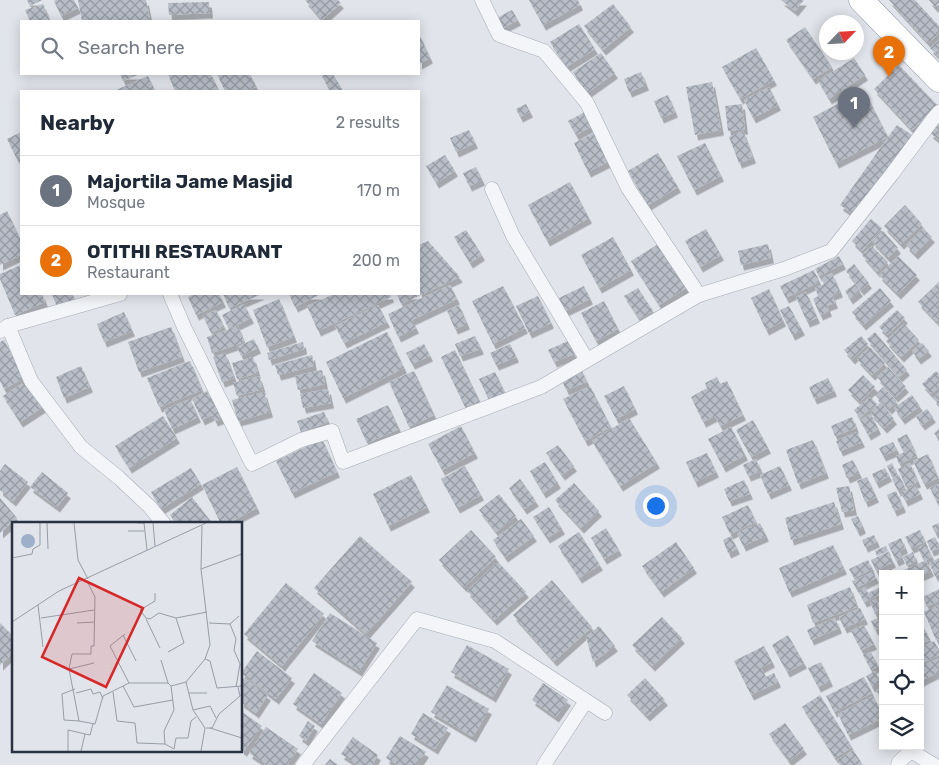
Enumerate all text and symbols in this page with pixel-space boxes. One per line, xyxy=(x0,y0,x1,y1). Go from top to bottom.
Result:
north arrow xyxy=(819,15,864,60)
search box xyxy=(20,20,420,75)
icon: search xyxy=(38,34,66,62)
text: Search here xyxy=(78,36,185,59)
pin: 2 xyxy=(873,36,905,77)
pin: 1 xyxy=(838,87,870,128)
text: Nearby xyxy=(40,110,115,135)
text: 2 results xyxy=(336,113,400,132)
text: Majortila Jame Masjid xyxy=(87,170,293,193)
text: 1 xyxy=(52,181,60,200)
text: 170 m xyxy=(357,181,400,200)
text: Mosque xyxy=(87,193,145,212)
text: OTITHI RESTAURANT xyxy=(87,240,283,263)
text: 2 xyxy=(51,251,61,270)
text: 200 m xyxy=(352,251,400,270)
text: Restaurant xyxy=(87,263,170,282)
your location xyxy=(643,493,669,519)
inset map xyxy=(12,522,242,752)
map controls xyxy=(879,570,924,750)
button: + xyxy=(879,570,924,615)
button: − xyxy=(879,615,924,660)
button: locate xyxy=(879,660,924,705)
button: layers xyxy=(879,705,924,750)

